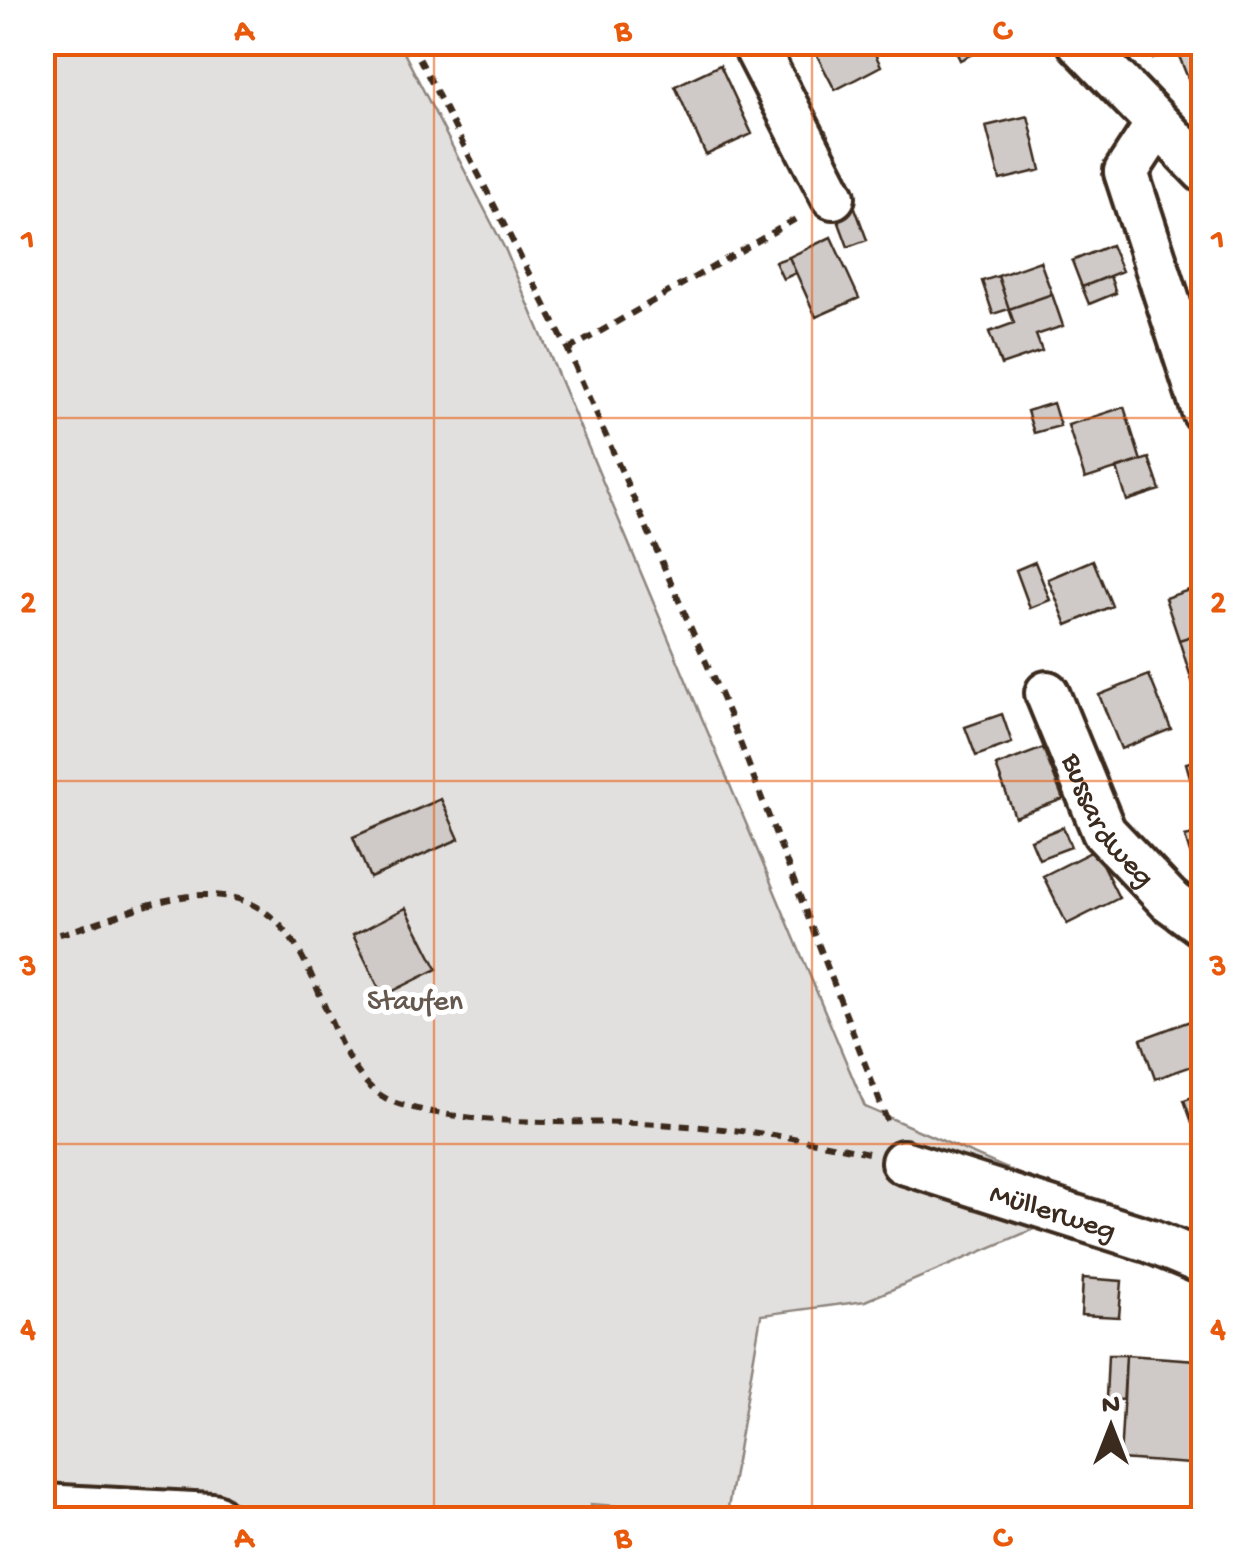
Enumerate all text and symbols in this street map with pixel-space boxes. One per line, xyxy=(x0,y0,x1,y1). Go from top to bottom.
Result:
text: A xyxy=(234,14,256,52)
text: B xyxy=(614,14,633,52)
text: C xyxy=(993,14,1013,52)
text: 1 xyxy=(21,223,34,261)
text: 1 xyxy=(1211,223,1224,261)
text: 2 xyxy=(20,586,36,624)
text: 2 xyxy=(1210,586,1226,624)
street label: Bussardweg xyxy=(1051,748,1160,896)
text: 3 xyxy=(19,949,36,987)
text: 3 xyxy=(1209,949,1226,987)
park label: Staufen xyxy=(367,986,463,1021)
street label: Müllerweg xyxy=(985,1178,1119,1251)
text: 4 xyxy=(19,1312,36,1350)
text: 4 xyxy=(1209,1312,1226,1350)
north arrow xyxy=(1061,1377,1161,1477)
text: N xyxy=(1102,1390,1120,1423)
text: A xyxy=(234,1521,256,1559)
text: B xyxy=(614,1521,633,1559)
text: C xyxy=(993,1521,1013,1559)

